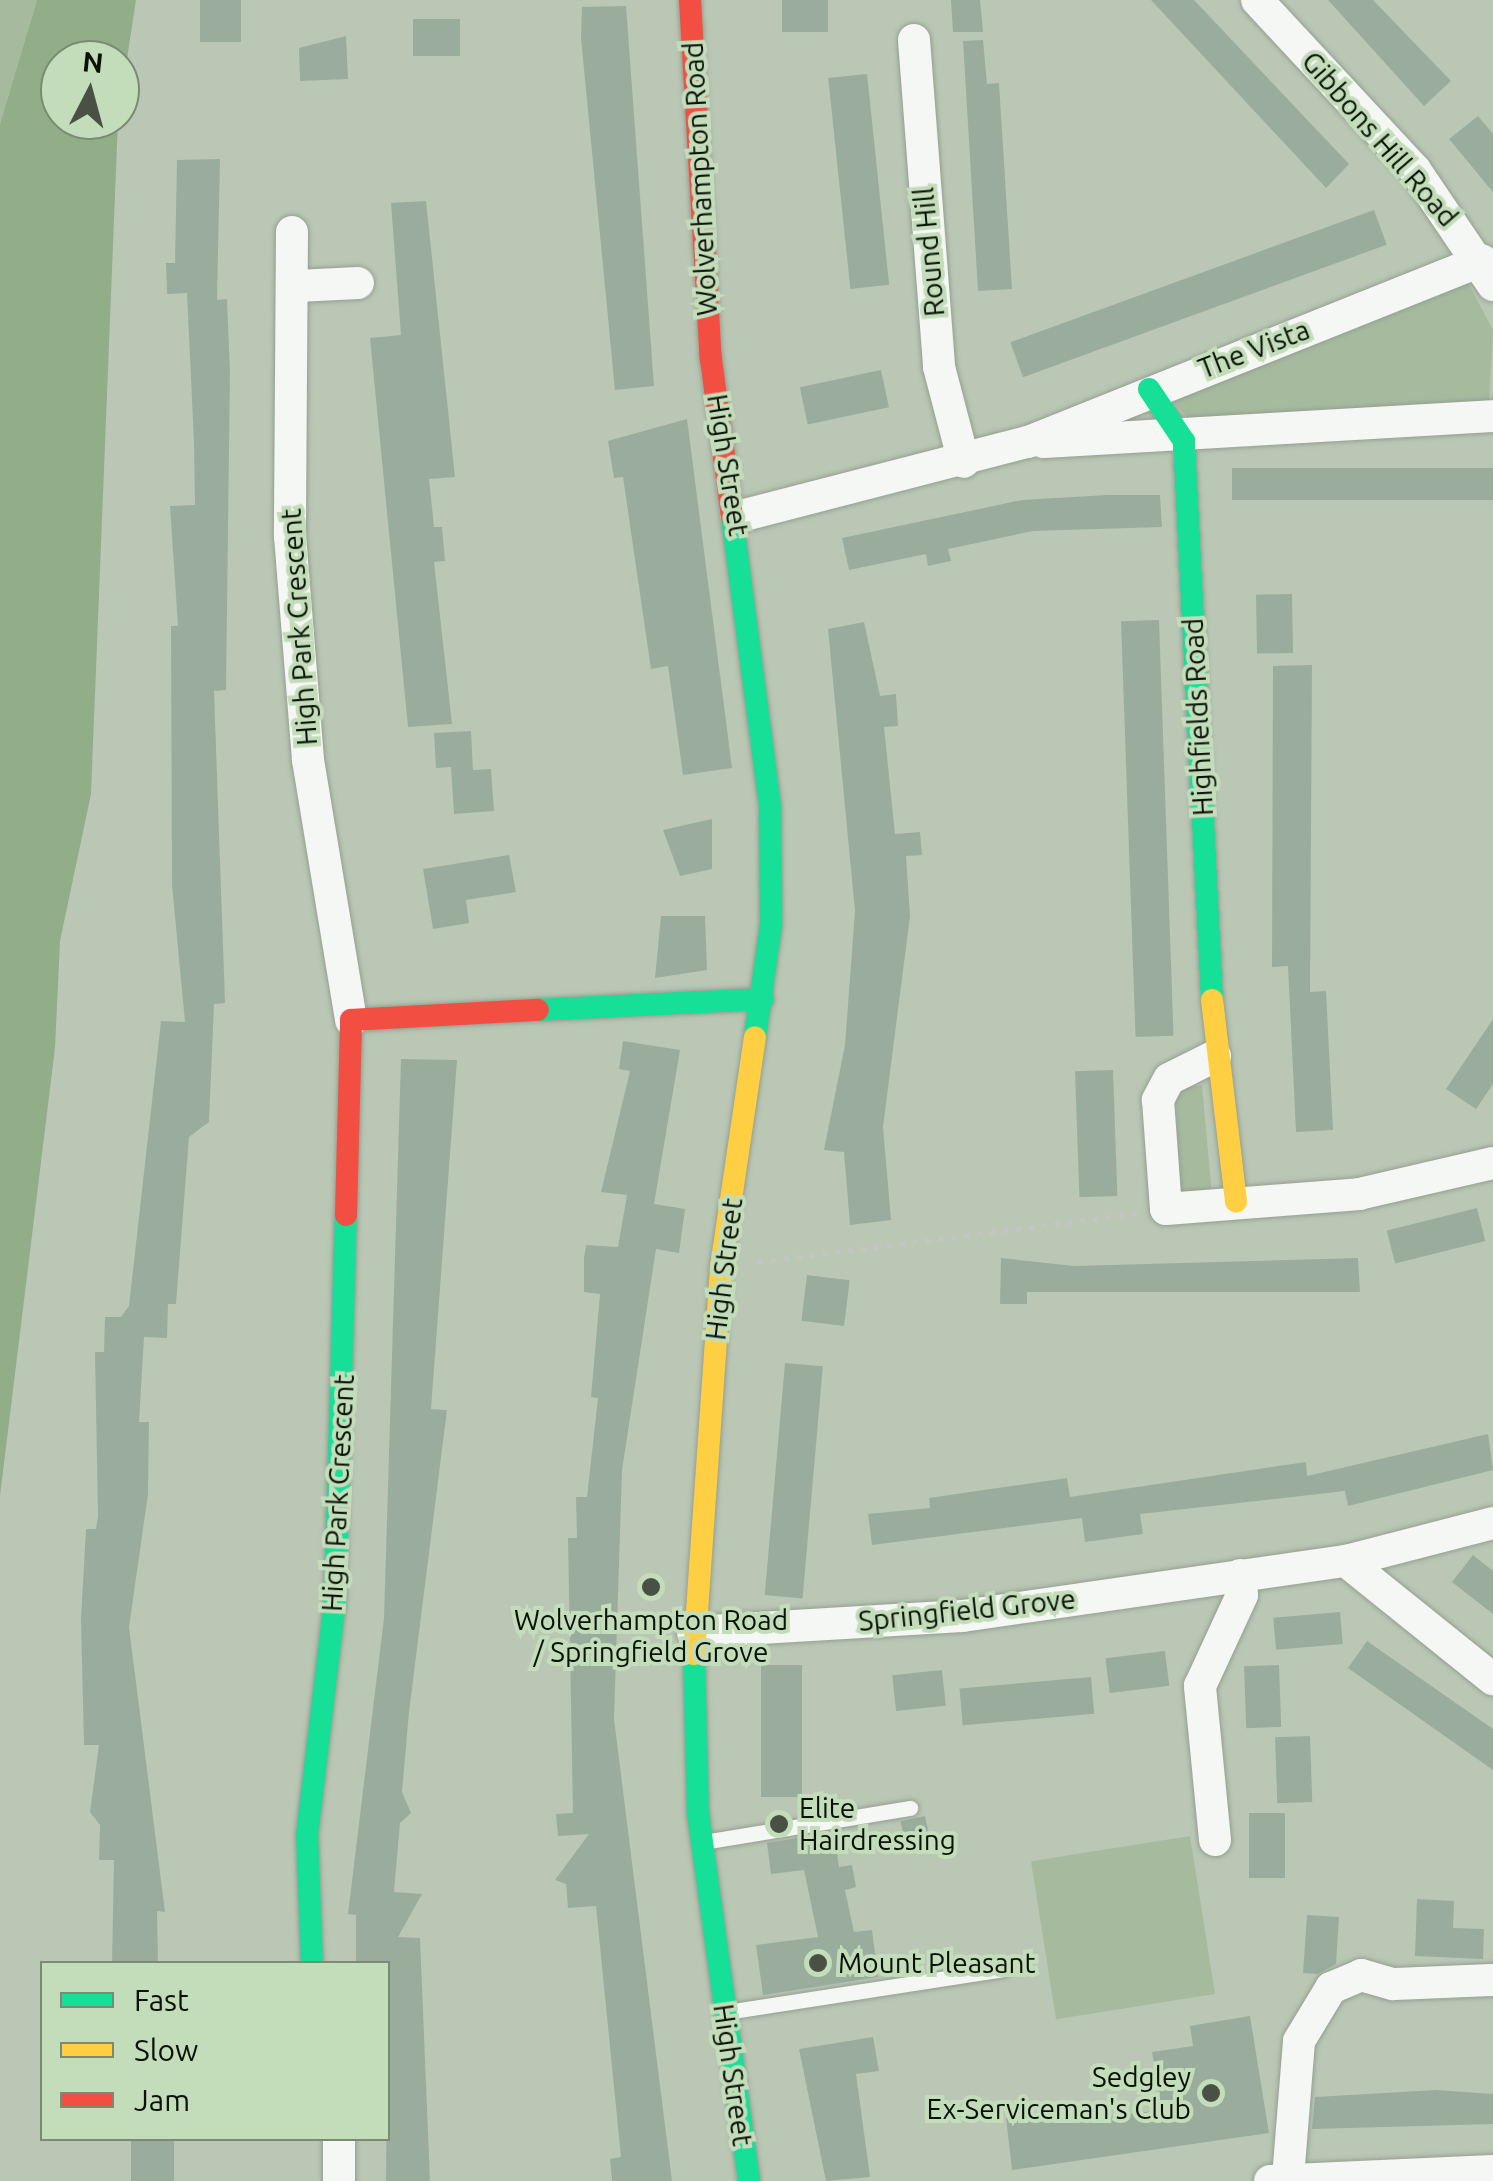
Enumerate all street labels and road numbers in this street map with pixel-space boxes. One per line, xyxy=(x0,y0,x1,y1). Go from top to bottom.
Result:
street label: Wolverhampton Road xyxy=(676,41,724,317)
street label: Gibbons Hill Road xyxy=(1295,45,1465,233)
street label: Round Hill xyxy=(907,186,951,318)
street label: The Vista xyxy=(1194,312,1314,386)
street label: High Street xyxy=(700,392,756,538)
street label: High Park Crescent xyxy=(274,507,324,747)
street label: Highfields Road xyxy=(1176,617,1220,817)
street label: High Street xyxy=(699,1196,749,1342)
street label: High Park Crescent xyxy=(315,1373,361,1613)
street label: Springfield Grove xyxy=(857,1582,1077,1638)
street label: High Street xyxy=(706,2002,760,2148)

